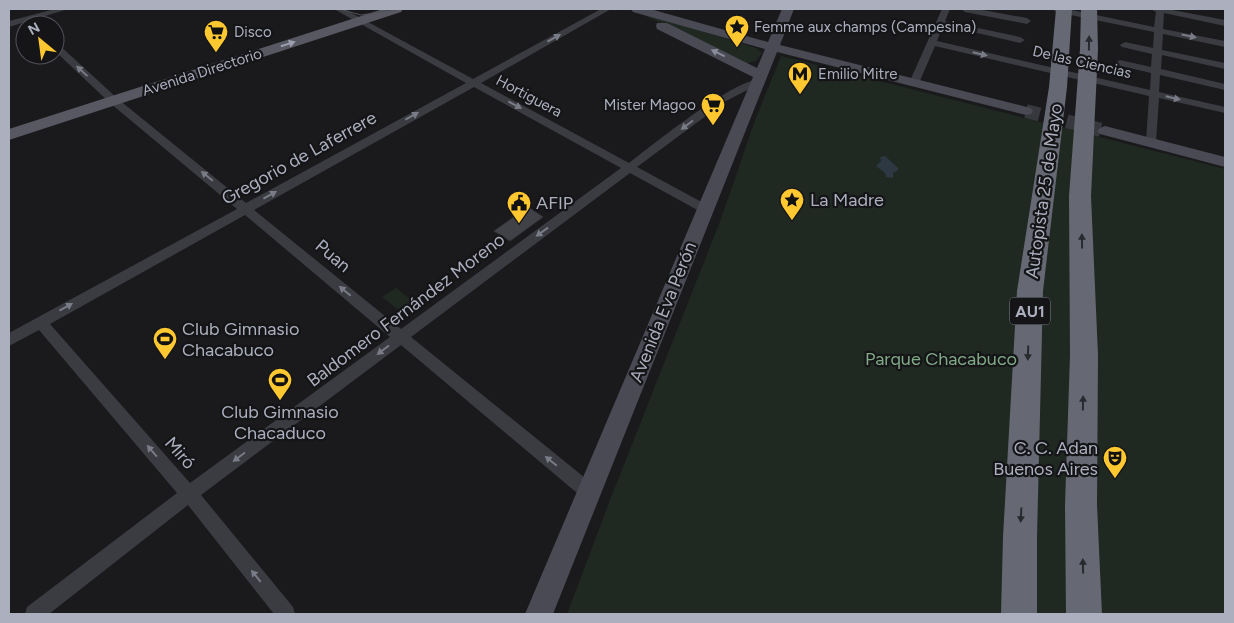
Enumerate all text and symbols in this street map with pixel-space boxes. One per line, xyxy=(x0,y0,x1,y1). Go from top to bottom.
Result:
place icon: Femme aux champs (Campesina) xyxy=(724,14,750,48)
north arrow xyxy=(15,15,65,65)
place label: Femme aux champs (Campesina) xyxy=(754,18,976,36)
text: N xyxy=(25,19,43,39)
supermarket icon: Disco xyxy=(203,19,229,53)
place label: Disco xyxy=(234,23,272,41)
one-way arrow xyxy=(1181,32,1197,40)
one-way arrow xyxy=(548,33,561,42)
one-way arrow xyxy=(1085,35,1093,51)
one-way arrow xyxy=(281,40,296,48)
street label: De las Ciencias xyxy=(1031,42,1133,82)
street label: Avenida Directorio xyxy=(140,44,264,100)
one-way arrow xyxy=(711,49,725,57)
one-way arrow xyxy=(973,50,988,58)
metro station icon: Emilio Mitre xyxy=(787,61,813,95)
one-way arrow xyxy=(77,65,89,77)
place label: Emilio Mitre xyxy=(818,65,897,83)
street label: Hortiguera xyxy=(493,71,565,121)
supermarket icon: Mister Magoo xyxy=(700,92,726,126)
one-way arrow xyxy=(1165,94,1180,102)
place label: Mister Magoo xyxy=(604,96,696,114)
one-way arrow xyxy=(508,101,522,110)
street label: Autopista 25 de Mayo xyxy=(1021,102,1067,280)
street label: Gregorio de Laferrere xyxy=(218,106,380,210)
one-way arrow xyxy=(405,111,418,120)
one-way arrow xyxy=(681,120,694,131)
one-way arrow xyxy=(201,170,214,181)
place icon: La Madre xyxy=(779,187,805,221)
place label: La Madre xyxy=(810,189,884,211)
one-way arrow xyxy=(263,190,276,199)
public building icon: AFIP xyxy=(506,190,532,224)
place label: AFIP xyxy=(536,192,573,214)
one-way arrow xyxy=(536,227,549,238)
street label: Baldomero Fernández Moreno xyxy=(303,228,509,392)
one-way arrow xyxy=(1077,232,1085,248)
street label: Puan xyxy=(311,235,355,277)
street label: Avenida Eva Perón xyxy=(625,239,701,385)
one-way arrow xyxy=(339,286,351,297)
road number: AU1 xyxy=(1010,298,1050,324)
one-way arrow xyxy=(60,303,73,312)
place label: Club Gimnasio Chacabuco xyxy=(182,318,299,361)
sports icon: Club Gimnasio Chacabuco xyxy=(152,326,178,360)
one-way arrow xyxy=(376,345,390,355)
one-way arrow xyxy=(1024,345,1032,361)
park label: Parque Chacabuco xyxy=(865,348,1017,370)
sports icon: Club Gimnasio Chacaduco xyxy=(267,367,293,401)
one-way arrow xyxy=(1080,395,1088,411)
place label: Club Gimnasio Chacaduco xyxy=(221,401,339,444)
street label: Miró xyxy=(160,432,200,474)
place label: C. C. Adan Buenos Aires xyxy=(993,437,1098,480)
theatre icon: C. C. Adan Buenos Aires xyxy=(1102,445,1128,479)
one-way arrow xyxy=(146,446,158,458)
one-way arrow xyxy=(233,452,246,463)
one-way arrow xyxy=(545,456,558,467)
one-way arrow xyxy=(1017,507,1025,523)
one-way arrow xyxy=(1078,557,1086,573)
one-way arrow xyxy=(250,570,261,583)

